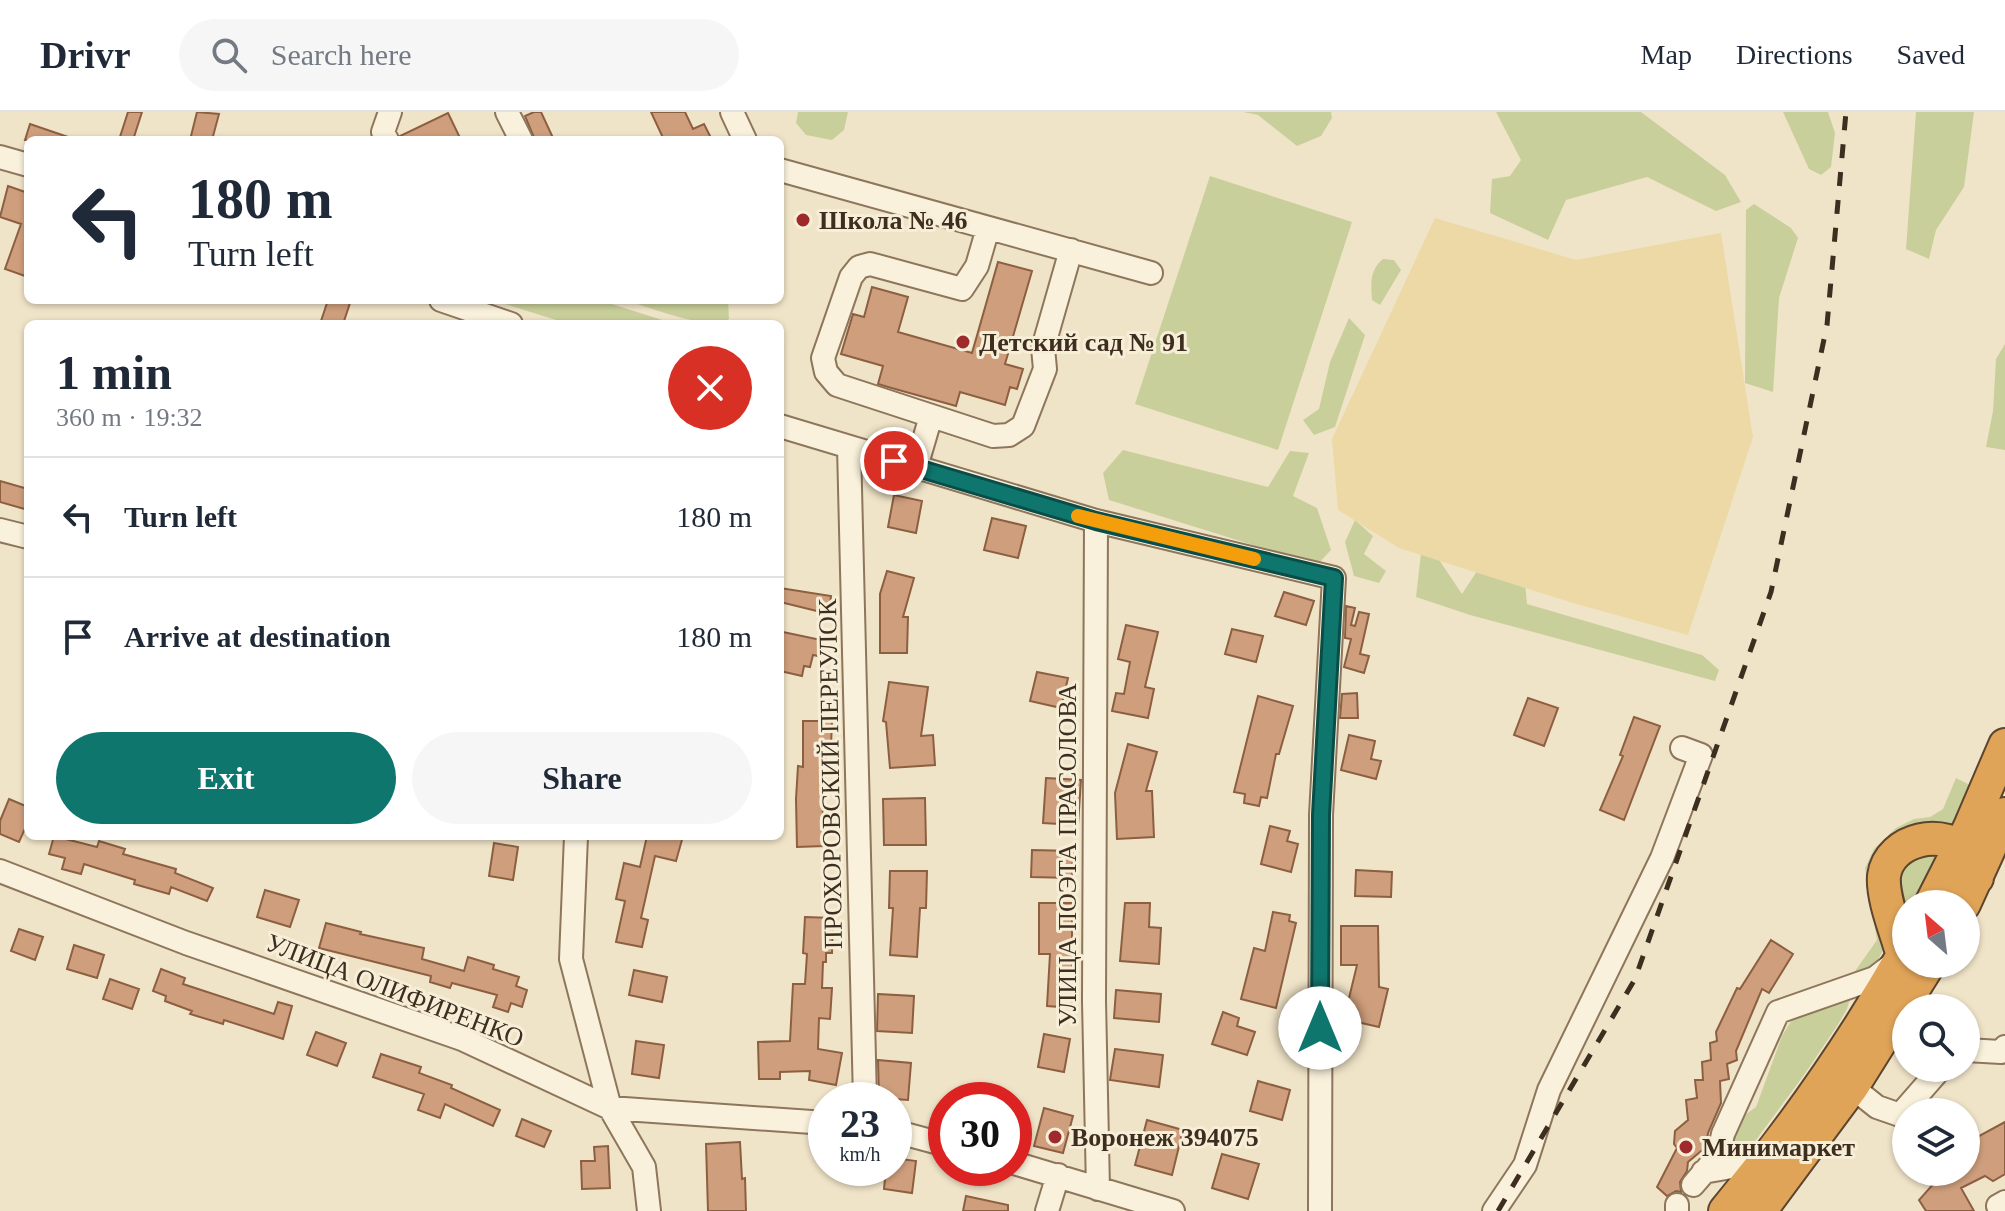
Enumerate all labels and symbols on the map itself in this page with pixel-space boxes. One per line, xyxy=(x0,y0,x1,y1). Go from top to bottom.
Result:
place label: Школа № 46 xyxy=(819,206,968,235)
marker: Школа № 46 xyxy=(794,211,812,229)
place label: Детский сад № 91 xyxy=(979,328,1188,357)
marker: Детский сад № 91 xyxy=(954,333,972,351)
pin xyxy=(860,427,928,495)
street label: ПРОХОРОВСКИЙ ПЕРЕУЛОК xyxy=(813,598,848,949)
street label: УЛИЦА ПОЭТА ПРАСОЛОВА xyxy=(1053,683,1082,1027)
north arrow xyxy=(1892,890,1980,978)
street label: УЛИЦА ОЛИФИРЕНКО xyxy=(262,928,528,1053)
position arrow xyxy=(1278,986,1362,1070)
speed limit sign: 30 xyxy=(928,1082,1032,1186)
place label: Воронеж 394075 xyxy=(1071,1123,1259,1152)
marker: Воронеж 394075 xyxy=(1046,1128,1064,1146)
place label: Минимаркет xyxy=(1702,1133,1855,1162)
marker: Минимаркет xyxy=(1677,1138,1695,1156)

